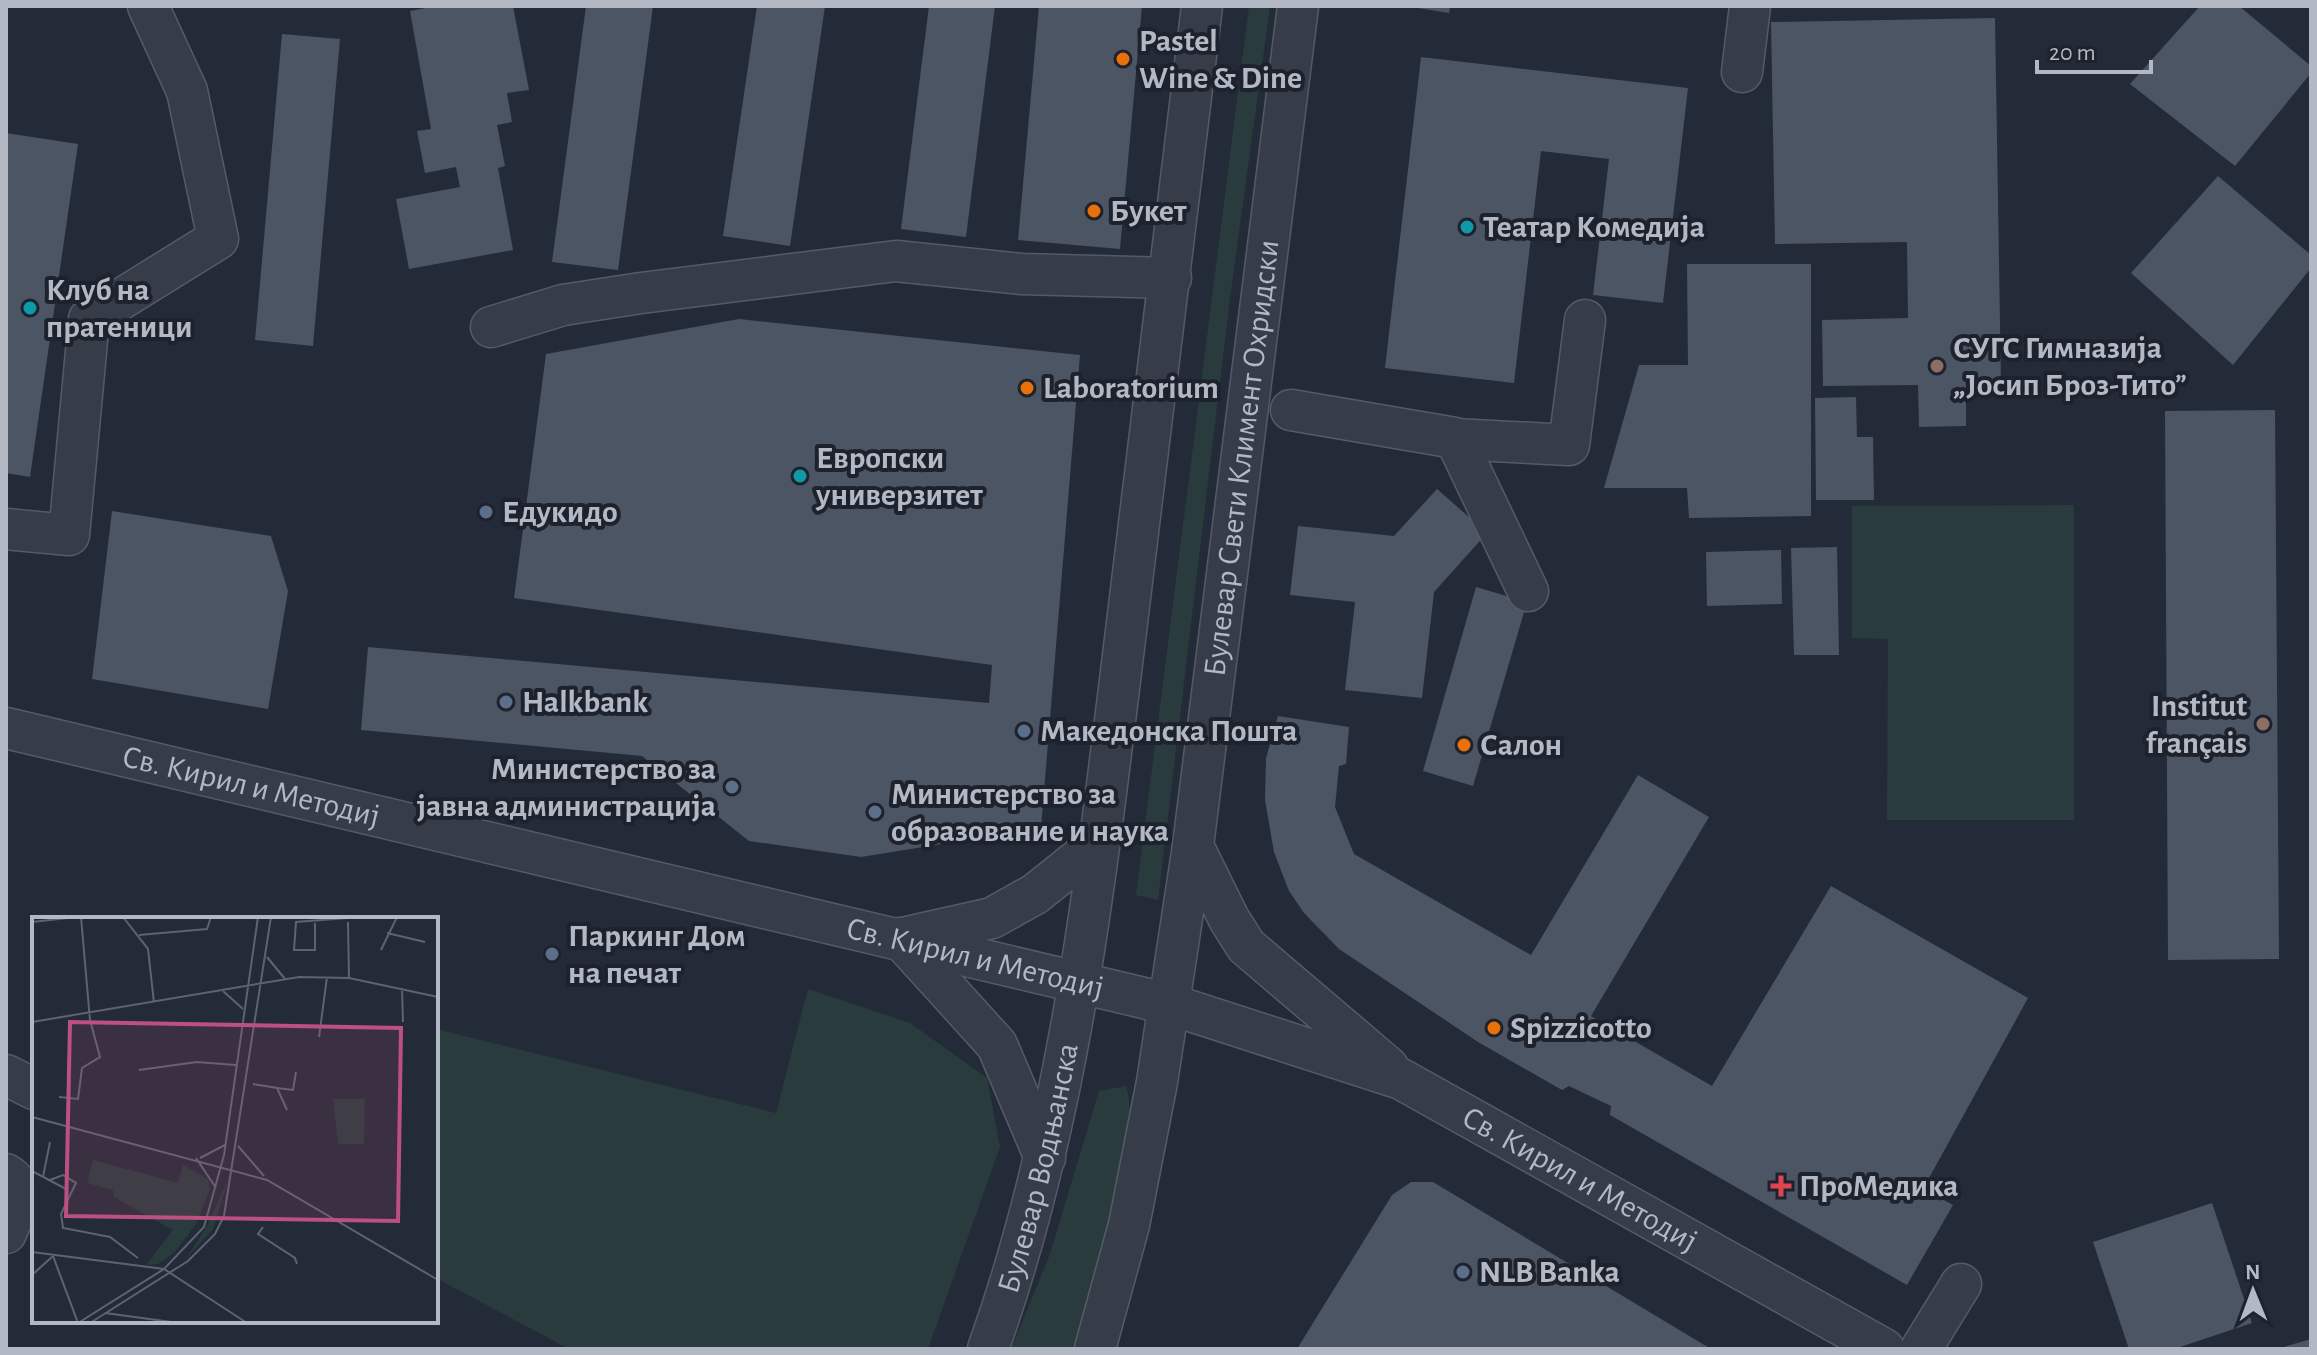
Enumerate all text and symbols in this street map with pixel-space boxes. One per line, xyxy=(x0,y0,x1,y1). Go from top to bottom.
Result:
scale bar xyxy=(2037,24,2151,74)
place label: Pastel Wine & Dine xyxy=(1139,25,1302,94)
text: 20 m xyxy=(2049,41,2096,65)
marker: Pastel Wine & Dine xyxy=(1114,50,1132,68)
place label: Букет xyxy=(1110,195,1187,227)
marker: Букет xyxy=(1085,202,1103,220)
place label: Театар Комедија xyxy=(1483,211,1705,243)
marker: Театар Комедија xyxy=(1458,218,1476,236)
street label: Булевар Свети Климент Охридски xyxy=(1198,238,1285,678)
place label: Клуб на пратеници xyxy=(46,274,192,343)
marker: Клуб на пратеници xyxy=(21,299,39,317)
place label: СУГС Гимназија „Јосип Броз-Тито” xyxy=(1953,332,2187,401)
marker: СУГС Гимназија „Јосип Броз-Тито” xyxy=(1928,357,1946,375)
place label: Laboratorium xyxy=(1043,372,1219,404)
marker: Laboratorium xyxy=(1018,379,1036,397)
place label: Европски универзитет xyxy=(815,442,983,511)
marker: Европски универзитет xyxy=(791,467,809,485)
place label: Едукидо xyxy=(502,496,618,528)
marker: Едукидо xyxy=(477,503,495,521)
place label: Halkbank xyxy=(522,686,648,718)
place label: Institut français xyxy=(2145,690,2247,759)
marker: Halkbank xyxy=(497,693,515,711)
place label: Македонска Пошта xyxy=(1040,715,1297,747)
marker: Institut français xyxy=(2254,715,2272,733)
marker: Македонска Пошта xyxy=(1015,722,1033,740)
place label: Салон xyxy=(1480,729,1562,761)
marker: Салон xyxy=(1455,736,1473,754)
street label: Св. Кирил и Методиј xyxy=(119,740,383,832)
place label: Министерство за јавна администрација xyxy=(417,753,716,822)
marker: Министерство за јавна администрација xyxy=(723,778,741,796)
place label: Министерство за образование и наука xyxy=(891,778,1169,847)
marker: Министерство за образование и наука xyxy=(866,803,884,821)
street label: Св. Кирил и Методиј xyxy=(843,912,1107,1004)
inset map xyxy=(32,917,438,1323)
place label: Паркинг Дом на печат xyxy=(568,920,746,989)
marker: Паркинг Дом на печат xyxy=(543,945,561,963)
place label: Spizzicotto xyxy=(1510,1012,1652,1044)
marker: Spizzicotto xyxy=(1485,1019,1503,1037)
street label: Булевар Водњанска xyxy=(992,1040,1084,1297)
street label: Св. Кирил и Методиј xyxy=(1457,1101,1703,1257)
place label: ПроМедика xyxy=(1799,1170,1958,1202)
marker: ПроМедика xyxy=(1770,1175,1792,1197)
north arrow xyxy=(2213,1251,2293,1331)
place label: NLB Banka xyxy=(1479,1256,1620,1288)
text: N xyxy=(2245,1261,2261,1283)
marker: NLB Banka xyxy=(1454,1263,1472,1281)

